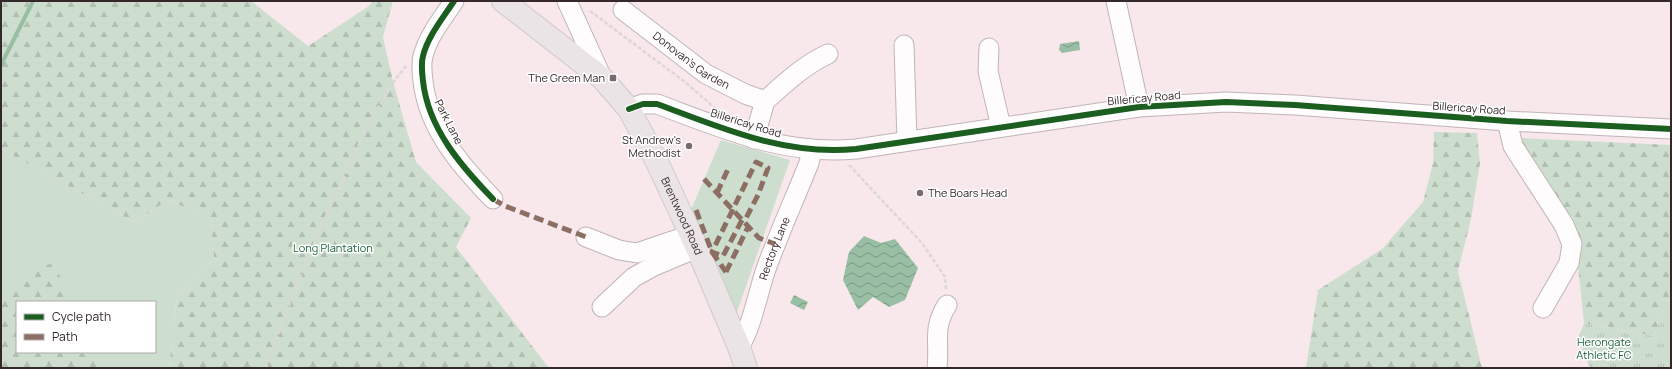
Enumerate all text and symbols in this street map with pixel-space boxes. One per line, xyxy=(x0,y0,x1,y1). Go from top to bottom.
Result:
street label: Donovan's Garden xyxy=(650,28,732,92)
place label: The Green Man xyxy=(528,70,605,85)
marker: The Green Man xyxy=(608,73,618,83)
street label: Billericay Road xyxy=(1107,87,1181,108)
street label: Park Lane xyxy=(432,97,467,147)
street label: Billericay Road xyxy=(1432,97,1506,118)
street label: Billericay Road xyxy=(709,105,783,140)
place label: St Andrew's Methodist xyxy=(622,132,681,160)
marker: St Andrew's Methodist xyxy=(684,141,694,151)
street label: Brentwood Road xyxy=(658,175,707,257)
place label: The Boars Head xyxy=(928,185,1007,200)
marker: The Boars Head xyxy=(915,188,925,198)
street label: Rectory Lane xyxy=(755,214,793,282)
park label: Long Plantation xyxy=(293,240,373,255)
legend xyxy=(16,301,156,353)
text: Cycle path xyxy=(52,308,111,325)
text: Path xyxy=(52,328,78,345)
park label: Herongate Athletic FC xyxy=(1576,334,1632,362)

